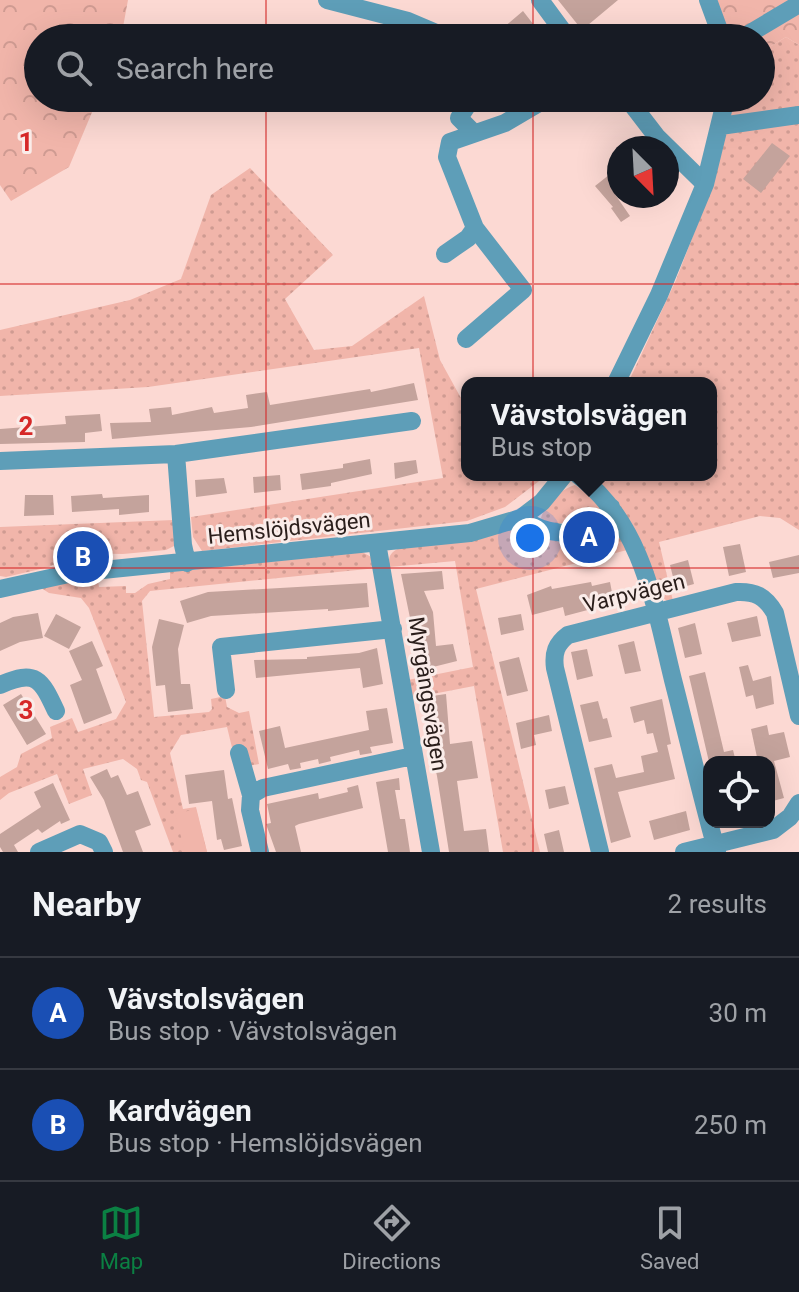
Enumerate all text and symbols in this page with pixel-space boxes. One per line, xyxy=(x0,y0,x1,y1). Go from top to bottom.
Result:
search box xyxy=(24,24,775,112)
icon: search xyxy=(52,46,96,90)
text: Search here xyxy=(116,51,274,86)
text: 1 xyxy=(19,127,33,157)
north arrow xyxy=(607,136,679,208)
popup xyxy=(461,377,717,481)
text: Vävstolsvägen xyxy=(491,397,687,432)
text: 2 xyxy=(19,411,33,441)
text: Bus stop xyxy=(491,432,592,462)
street label: Hemslöjdsvägen xyxy=(206,507,372,549)
pin: A xyxy=(563,507,615,567)
your location xyxy=(510,518,550,558)
pin: B xyxy=(57,527,109,587)
street label: Varpvägen xyxy=(581,568,687,618)
street label: Myrgångsvägen xyxy=(403,615,453,773)
text: 3 xyxy=(19,695,33,725)
map controls xyxy=(703,756,775,828)
button: locate xyxy=(703,756,775,828)
text: Nearby xyxy=(32,884,141,924)
text: 2 results xyxy=(668,889,767,919)
text: Vävstolsvägen xyxy=(108,981,305,1016)
text: A xyxy=(49,998,67,1028)
text: 30 m xyxy=(709,998,767,1028)
text: Bus stop · Vävstolsvägen xyxy=(108,1016,397,1046)
text: Kardvägen xyxy=(108,1093,252,1128)
text: B xyxy=(50,1110,66,1140)
text: 250 m xyxy=(694,1110,767,1140)
text: Bus stop · Hemslöjdsvägen xyxy=(108,1128,423,1158)
tab: Map xyxy=(99,1201,143,1274)
tab: Directions xyxy=(342,1201,441,1274)
tab: Saved xyxy=(640,1201,700,1274)

